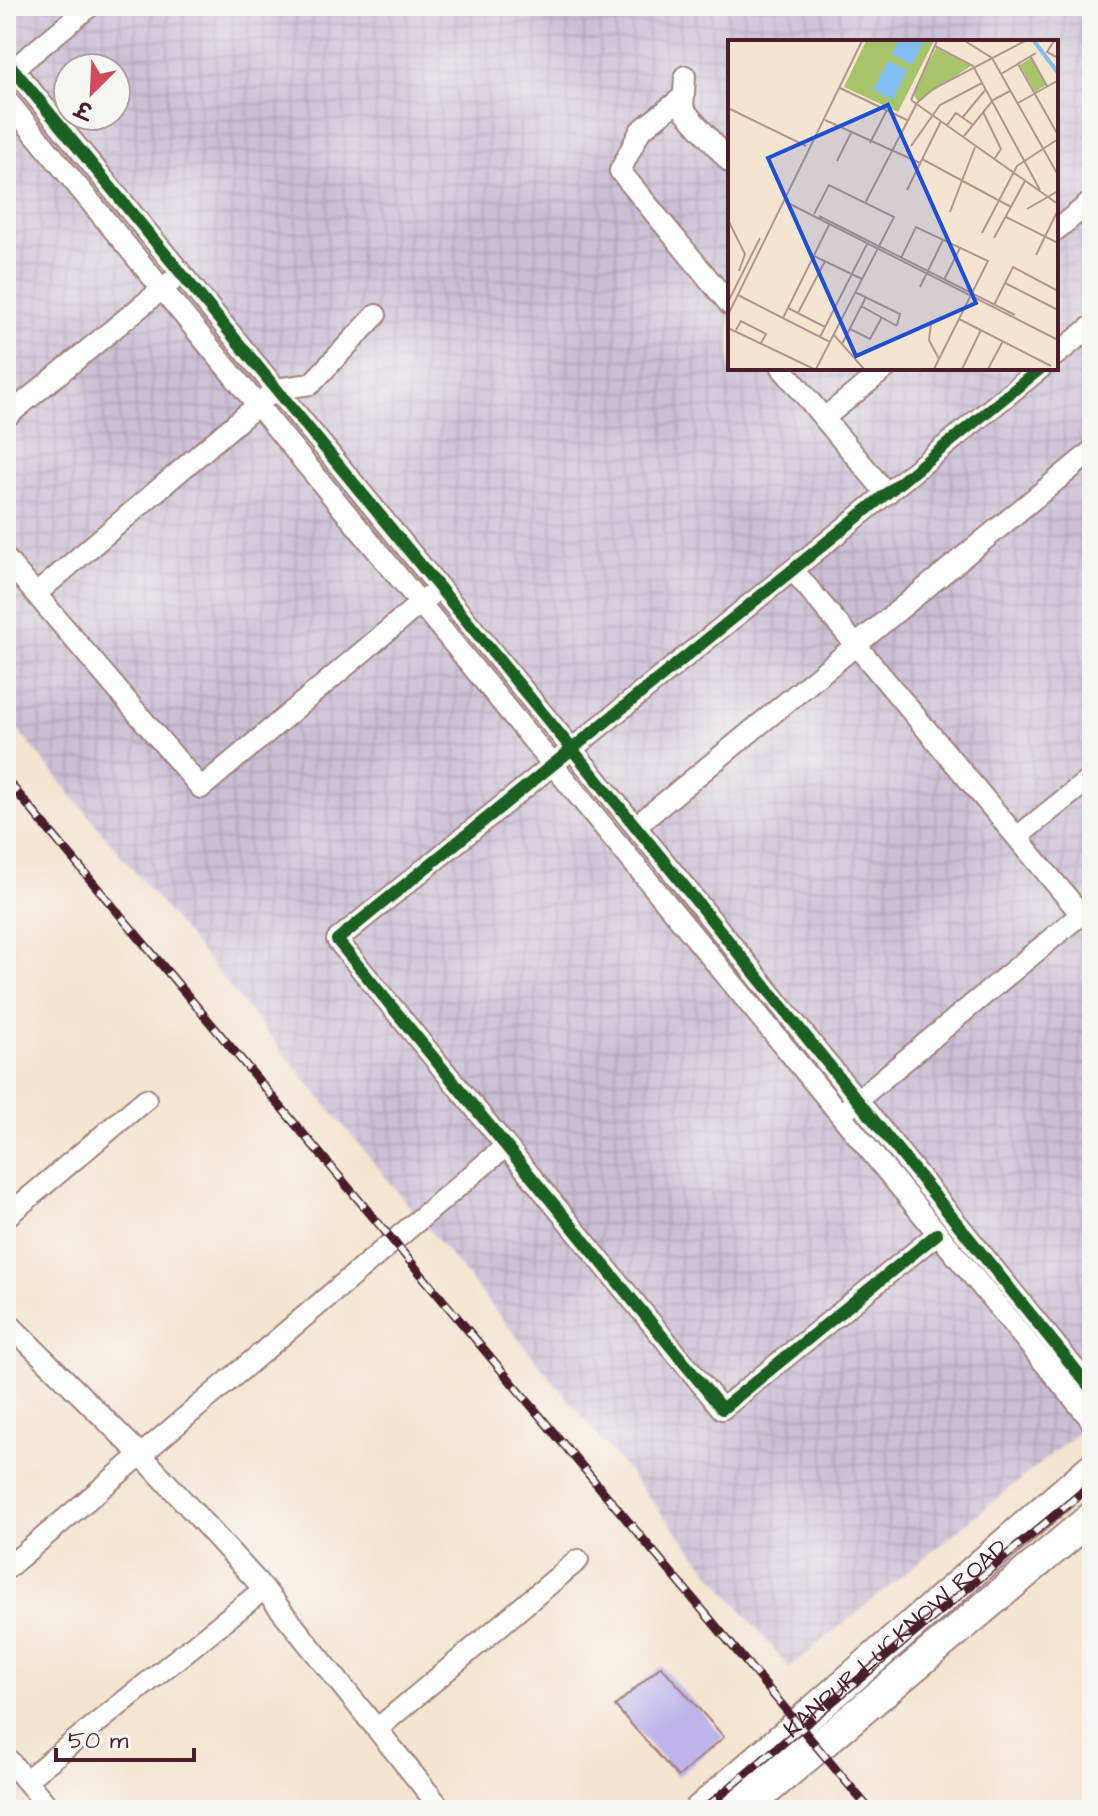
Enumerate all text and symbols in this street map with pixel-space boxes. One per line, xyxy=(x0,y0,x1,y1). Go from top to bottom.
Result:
inset map xyxy=(728,40,1058,370)
north arrow xyxy=(52,52,132,132)
text: उ xyxy=(69,91,99,127)
street label: KANPUR-LUCKNOW ROAD xyxy=(776,1532,1015,1746)
scale bar xyxy=(56,1712,194,1762)
text: 50 m xyxy=(68,1724,129,1758)

